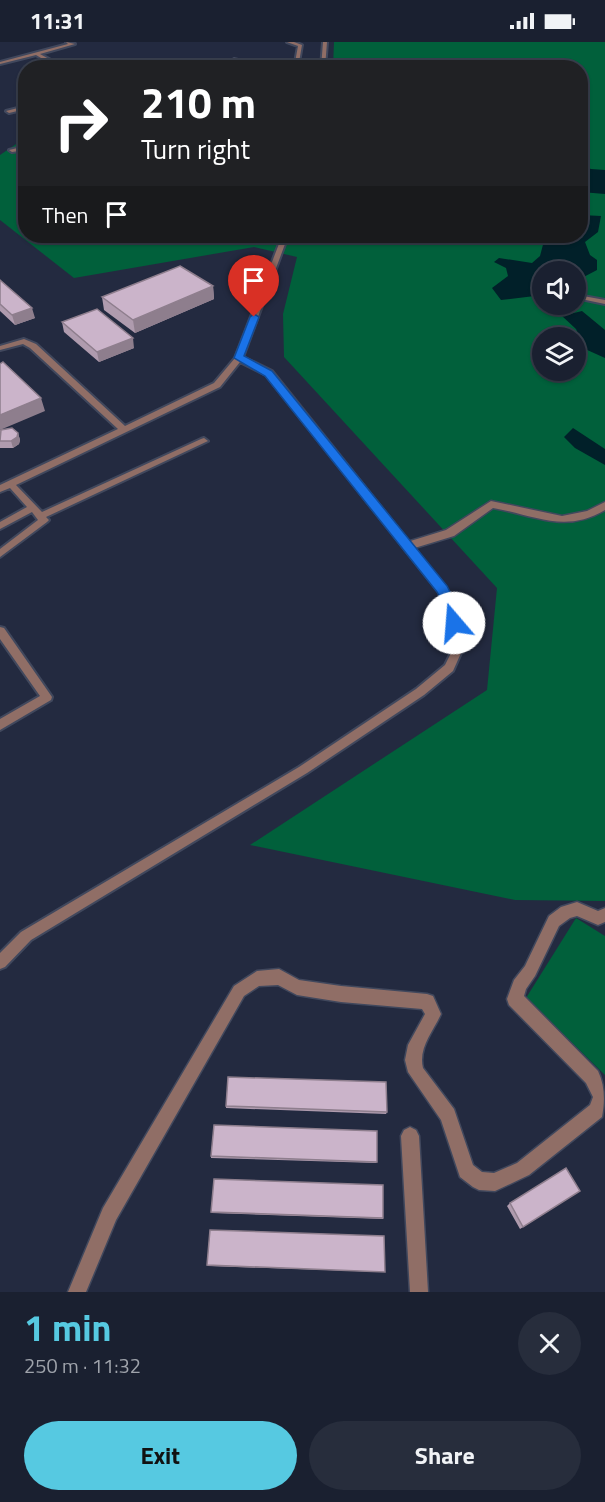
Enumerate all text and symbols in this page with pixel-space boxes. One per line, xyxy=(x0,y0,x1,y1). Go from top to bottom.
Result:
text: 11:31 xyxy=(30,4,85,38)
text: 210 m xyxy=(141,70,256,134)
icon: right xyxy=(42,84,120,162)
text: Turn right xyxy=(141,128,250,169)
text: Then xyxy=(42,198,88,232)
icon: arrive xyxy=(100,198,133,231)
pin xyxy=(228,255,279,317)
map controls xyxy=(532,261,586,381)
button: sound xyxy=(532,261,586,315)
icon: arrive xyxy=(237,264,270,297)
button: layers xyxy=(532,327,586,381)
position arrow xyxy=(422,591,486,655)
text: 1 min xyxy=(24,1300,111,1355)
button: close xyxy=(518,1312,581,1375)
text: 250 m · 11:32 xyxy=(24,1350,141,1381)
button: Exit xyxy=(24,1421,297,1490)
button: Share xyxy=(309,1421,581,1490)

